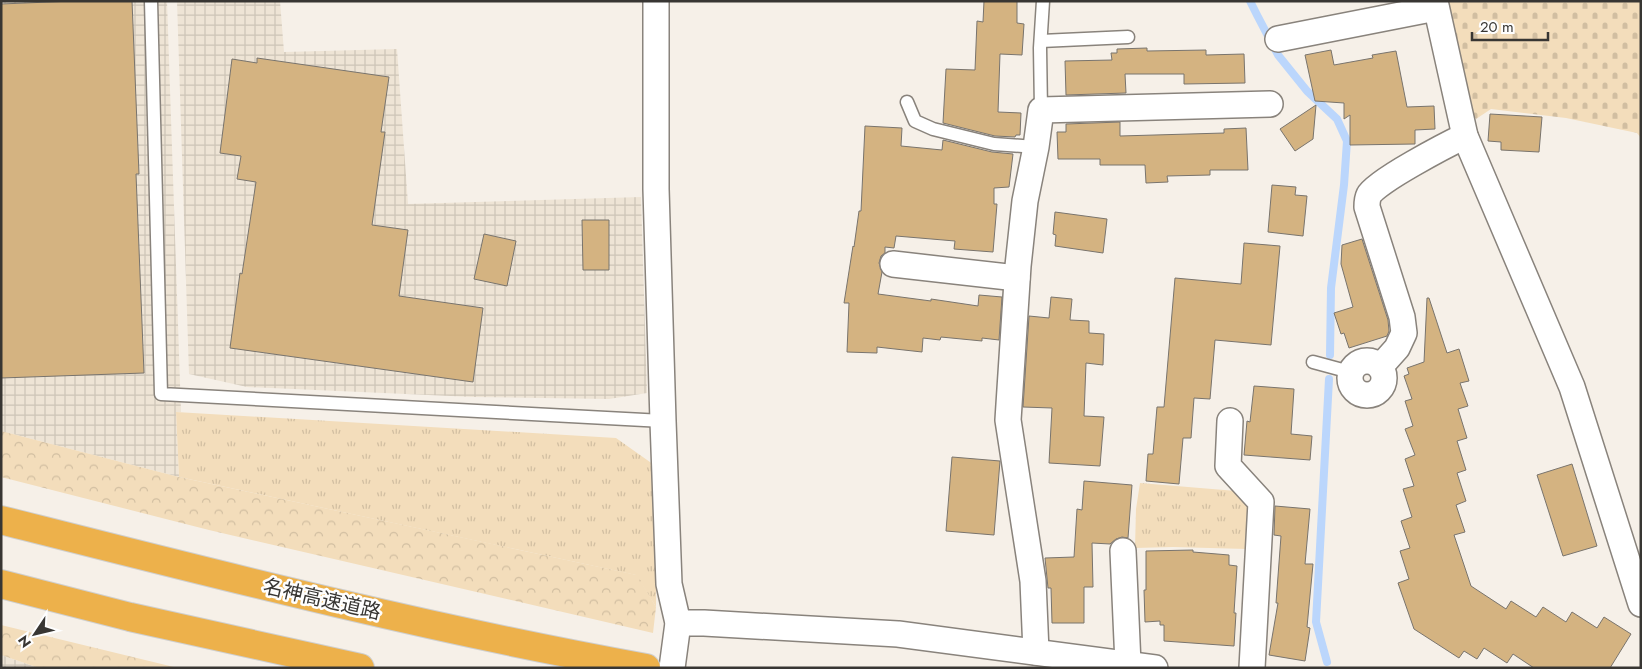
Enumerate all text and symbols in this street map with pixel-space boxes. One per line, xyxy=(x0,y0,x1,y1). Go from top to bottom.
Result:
scale bar xyxy=(1472,10,1548,42)
text: 20 m xyxy=(1480,16,1514,38)
street label: 名神高速道路 xyxy=(260,572,384,627)
north arrow xyxy=(10,609,60,659)
text: N xyxy=(13,631,36,652)

